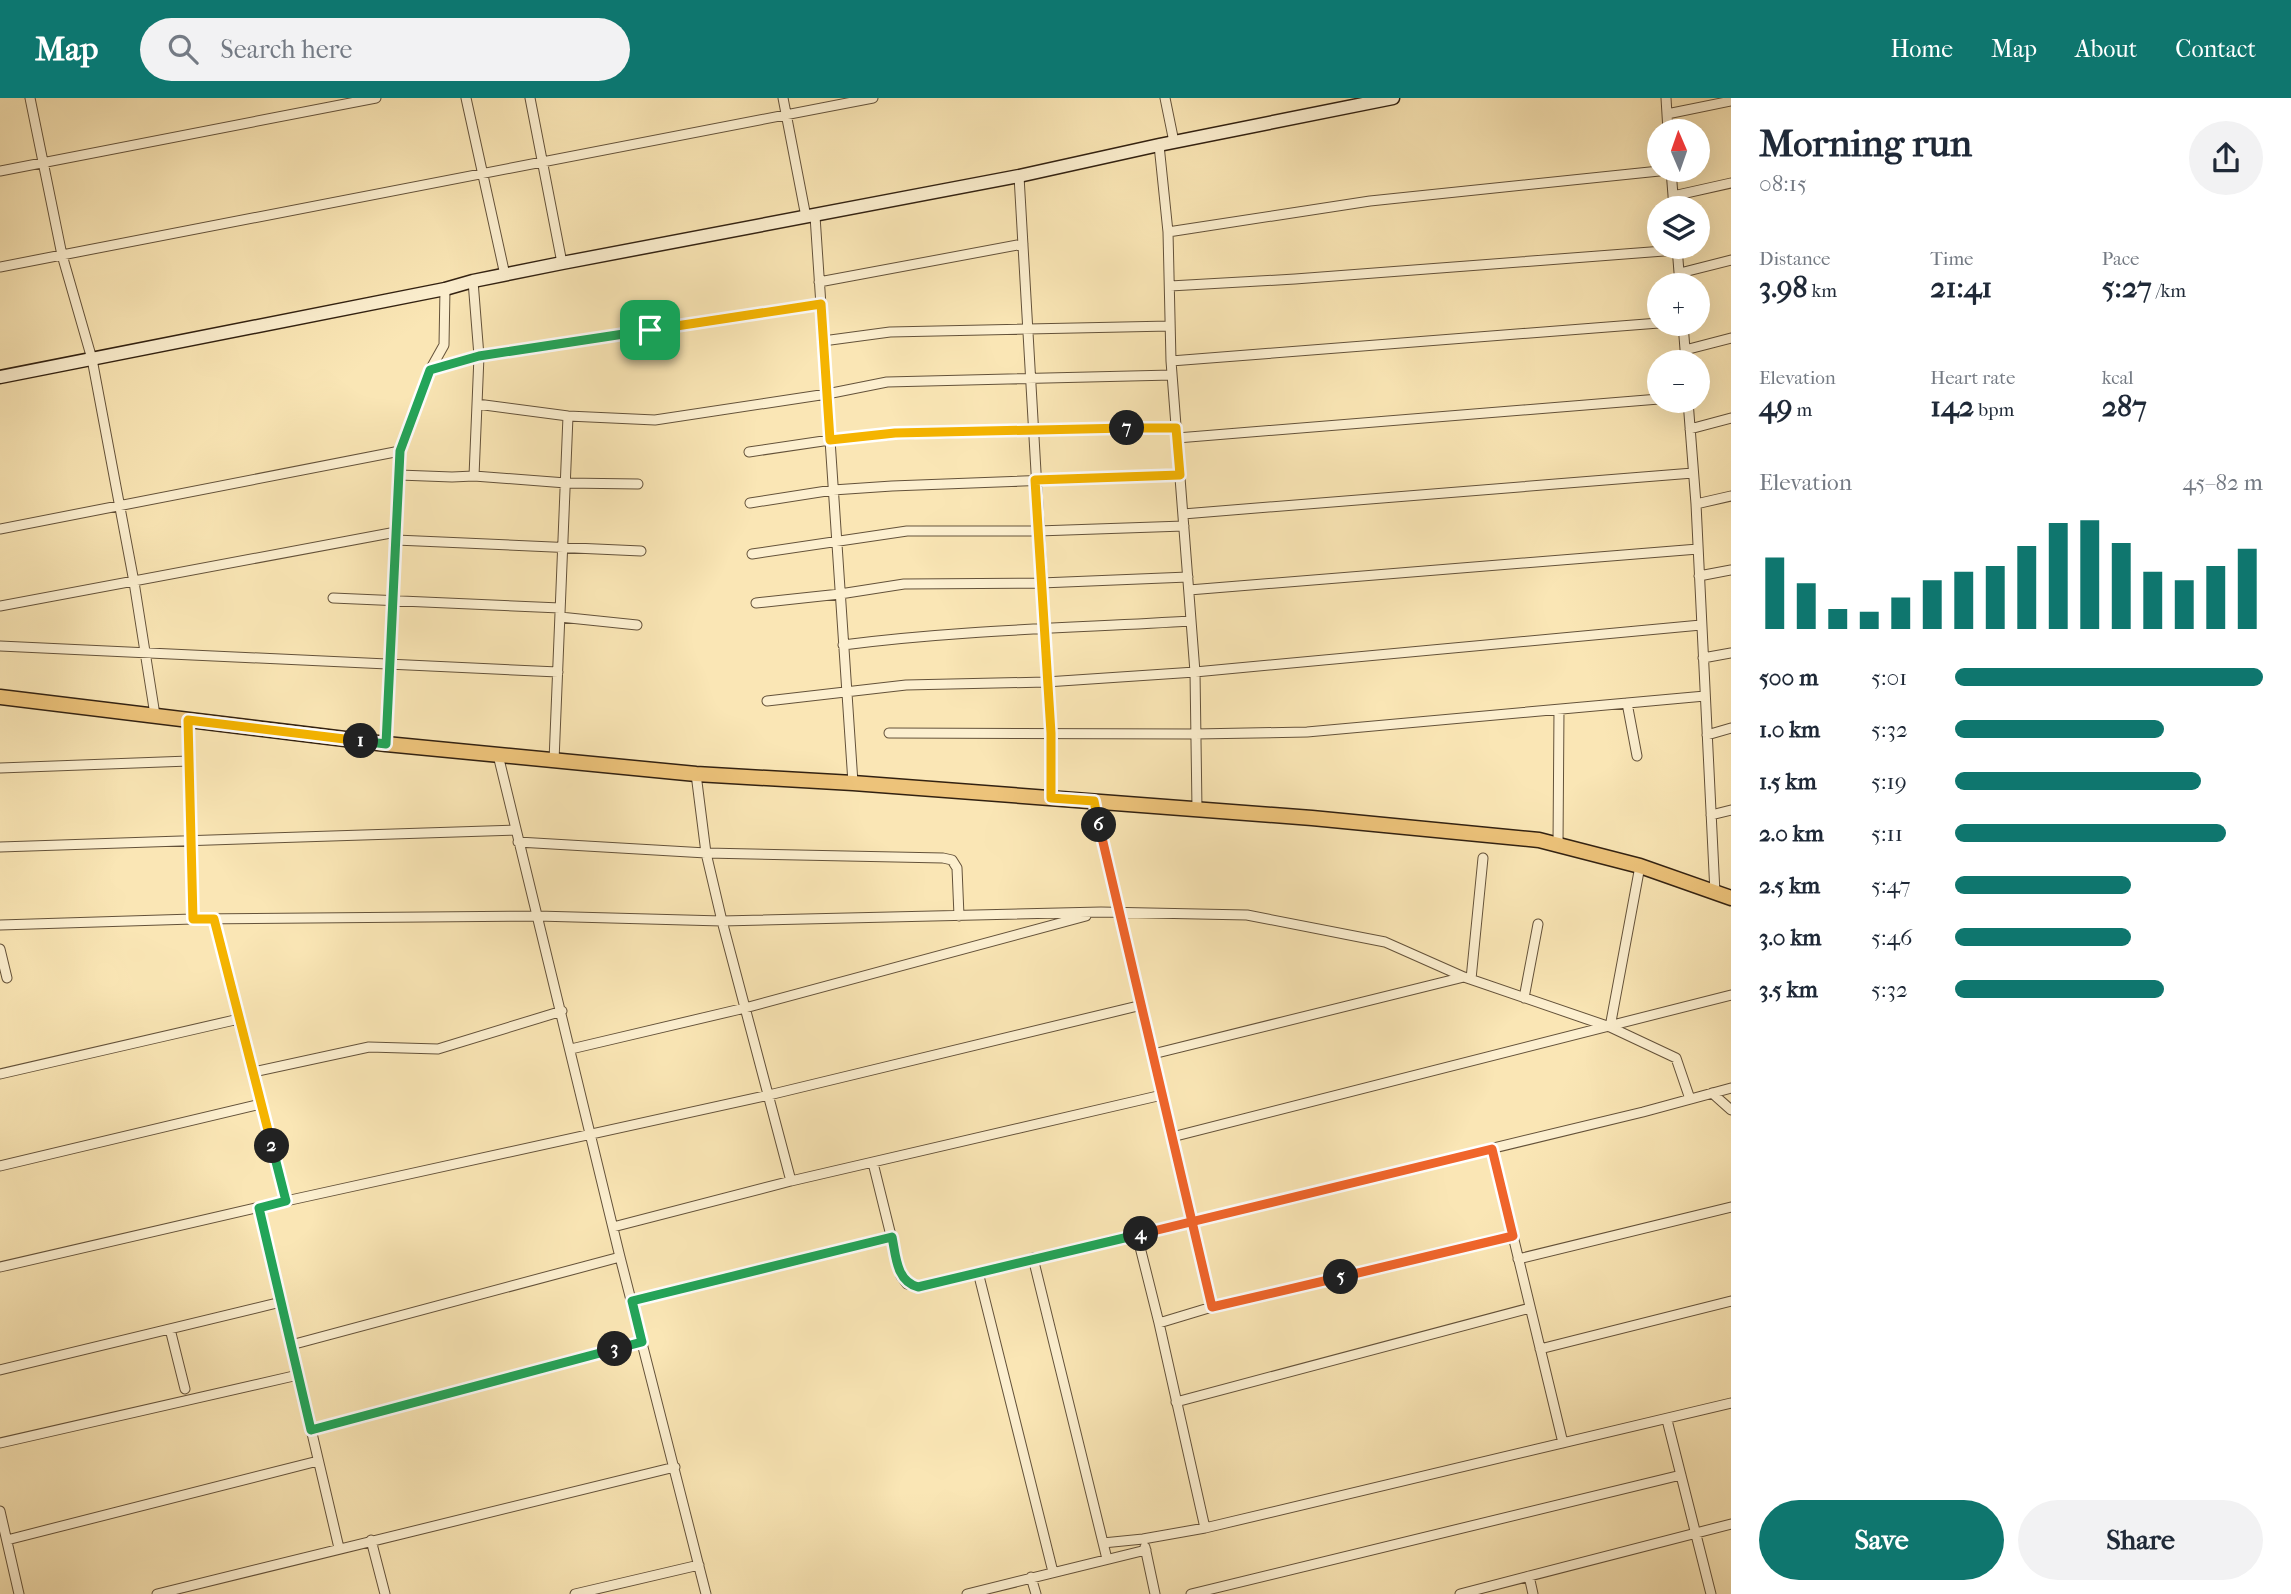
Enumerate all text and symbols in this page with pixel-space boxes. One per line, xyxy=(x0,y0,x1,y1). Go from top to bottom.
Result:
search box xyxy=(140,18,630,81)
text: Map xyxy=(35,30,98,69)
icon: search xyxy=(164,30,202,68)
text: Search here xyxy=(220,34,352,65)
text: Home xyxy=(1891,35,1953,63)
text: Map xyxy=(1991,35,2037,63)
text: About xyxy=(2075,35,2137,63)
text: Contact xyxy=(2175,35,2256,63)
north arrow xyxy=(1647,119,1710,182)
map controls xyxy=(1647,119,1710,413)
text: Morning run xyxy=(1759,121,1972,166)
button: share xyxy=(2189,121,2263,195)
text: 08:15 xyxy=(1759,170,1807,197)
button: layers xyxy=(1647,196,1710,259)
text: Distance xyxy=(1759,248,1830,270)
text: Time xyxy=(1930,248,1974,270)
text: Pace xyxy=(2102,248,2140,270)
text: 3.98 xyxy=(1759,270,1807,305)
text: 21:41 xyxy=(1930,270,1992,305)
text: 5:27 xyxy=(2102,270,2152,305)
button: + xyxy=(1647,273,1710,336)
text: km xyxy=(1807,280,1837,302)
text: /km xyxy=(2152,280,2186,302)
pin xyxy=(620,300,680,360)
icon: arrive xyxy=(631,311,669,349)
button: − xyxy=(1647,350,1710,413)
text: Elevation xyxy=(1759,367,1836,389)
text: Heart rate xyxy=(1930,367,2015,389)
text: kcal xyxy=(2102,367,2134,389)
text: 49 xyxy=(1759,389,1792,424)
text: 142 xyxy=(1930,389,1974,424)
text: 287 xyxy=(2102,389,2147,424)
text: m xyxy=(1792,399,1812,421)
text: bpm xyxy=(1974,399,2014,421)
pin: 7 xyxy=(1110,410,1144,446)
text: 7 xyxy=(1122,416,1131,438)
text: Elevation xyxy=(1759,469,1852,496)
text: 45–82 m xyxy=(2183,469,2263,496)
text: 500 m xyxy=(1759,664,1818,691)
text: 5:01 xyxy=(1871,664,1907,691)
text: 1.0 km xyxy=(1759,716,1820,743)
text: 5:32 xyxy=(1871,716,1908,743)
pin: 1 xyxy=(344,724,378,758)
text: 1 xyxy=(357,729,364,751)
text: 1.5 km xyxy=(1759,768,1817,795)
text: 5:19 xyxy=(1871,768,1907,795)
pin: 6 xyxy=(1082,808,1116,842)
text: 6 xyxy=(1093,813,1104,835)
text: 2.0 km xyxy=(1759,820,1824,847)
text: 5:11 xyxy=(1871,820,1903,847)
text: 2.5 km xyxy=(1759,872,1820,899)
text: 5:47 xyxy=(1871,872,1911,899)
text: 3.0 km xyxy=(1759,924,1821,951)
text: 5:46 xyxy=(1871,924,1913,951)
text: 3.5 km xyxy=(1759,976,1818,1003)
text: 5:32 xyxy=(1871,976,1908,1003)
pin: 2 xyxy=(254,1128,290,1164)
text: 2 xyxy=(267,1134,276,1156)
pin: 4 xyxy=(1124,1216,1158,1252)
text: 4 xyxy=(1135,1222,1146,1244)
pin: 5 xyxy=(1324,1260,1358,1294)
text: 5 xyxy=(1336,1265,1345,1287)
pin: 3 xyxy=(598,1332,632,1366)
text: 3 xyxy=(611,1337,618,1359)
button: Save xyxy=(1759,1500,2004,1580)
button: Share xyxy=(2018,1500,2263,1580)

